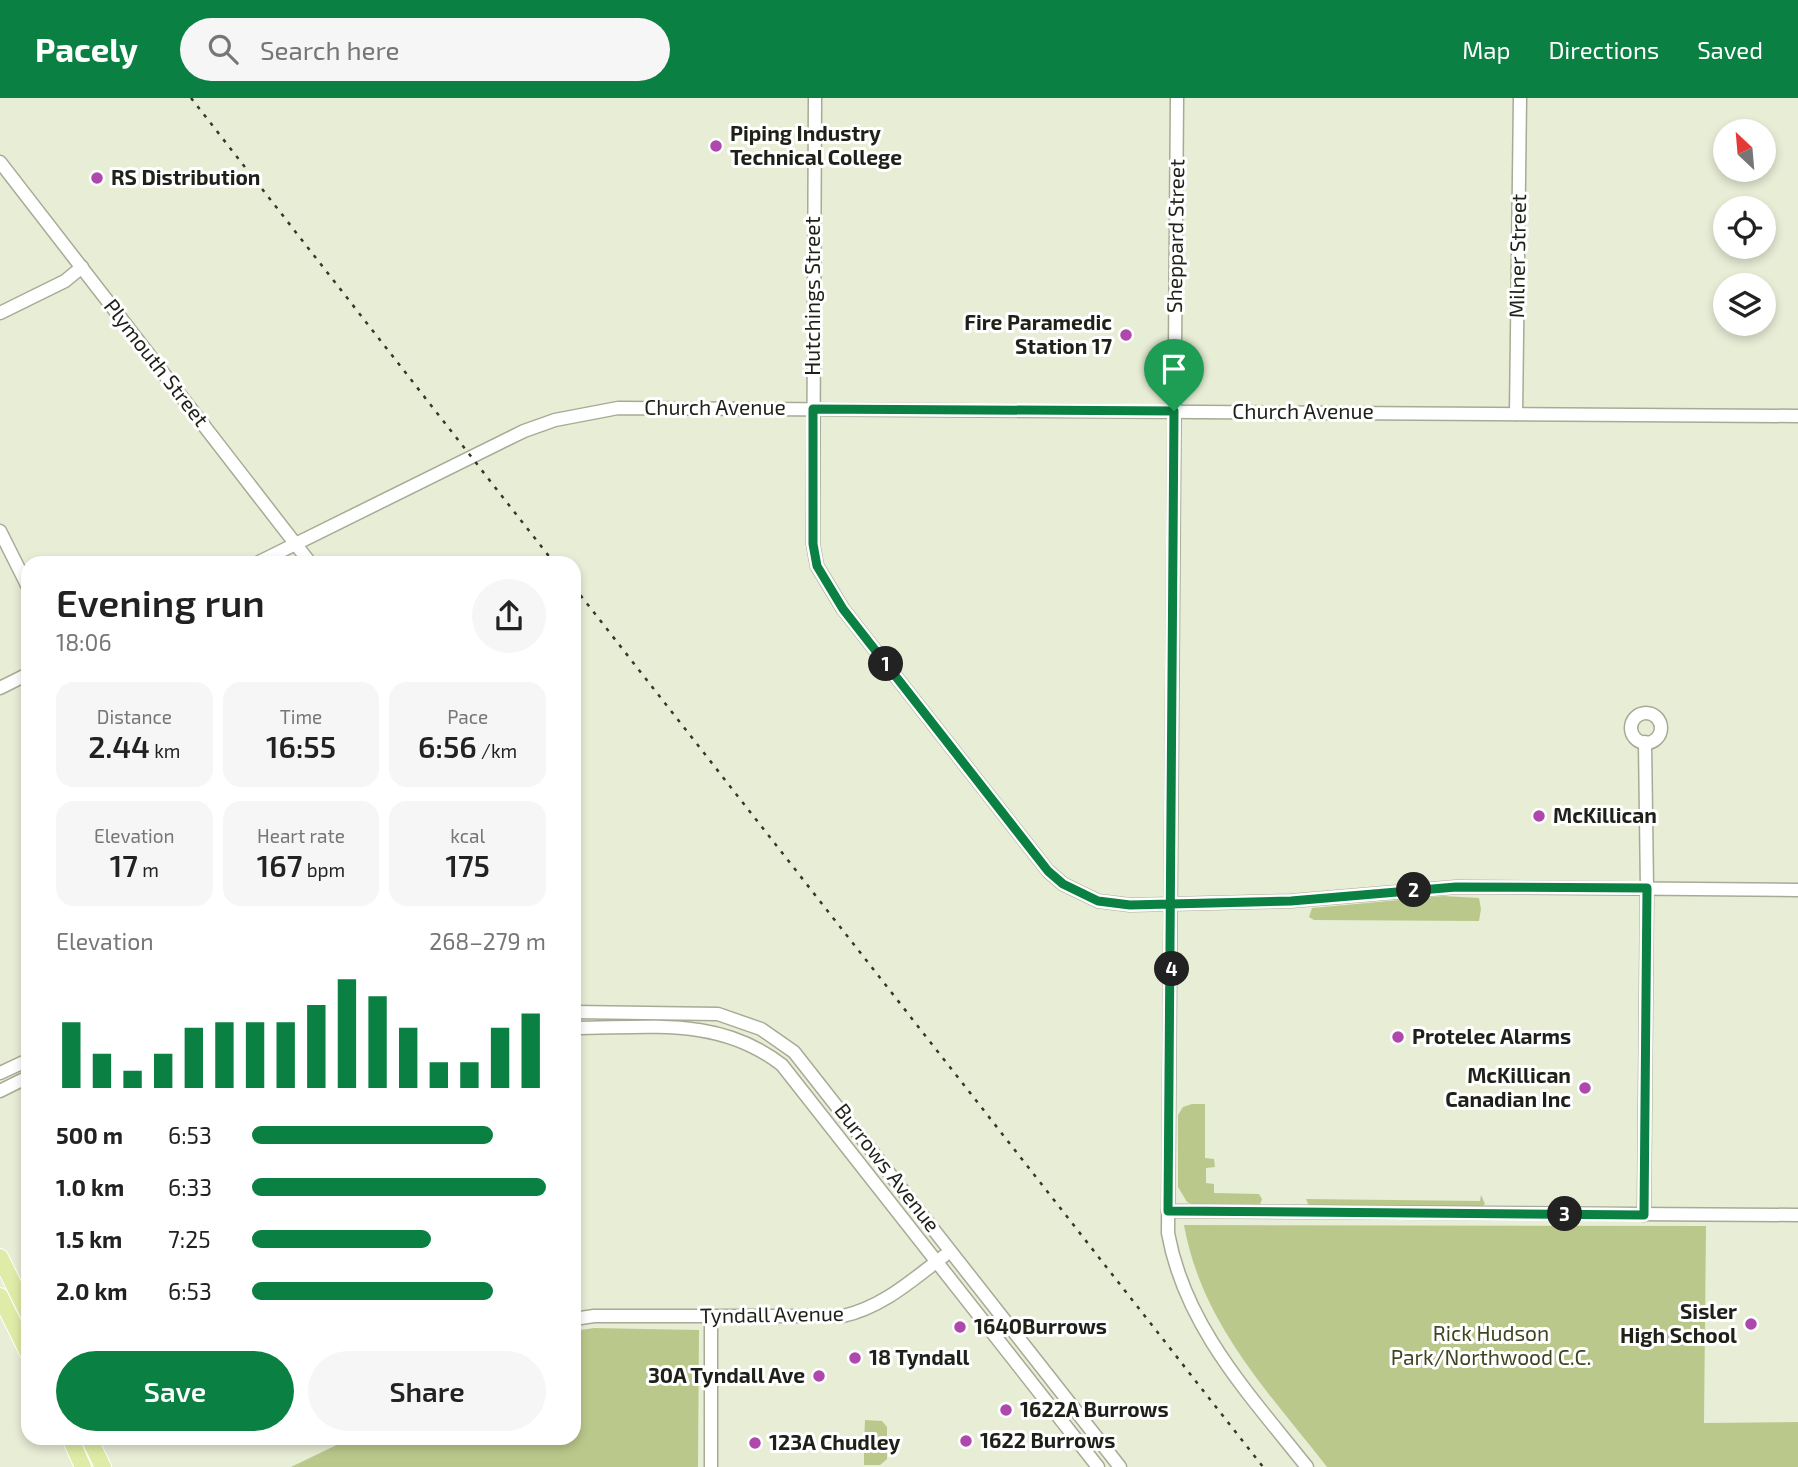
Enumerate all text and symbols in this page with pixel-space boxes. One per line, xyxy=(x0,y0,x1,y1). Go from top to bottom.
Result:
search box xyxy=(180,18,670,81)
text: Pacely xyxy=(35,29,138,69)
icon: search xyxy=(204,30,242,68)
text: Search here xyxy=(260,34,400,65)
text: Map xyxy=(1462,35,1510,64)
text: Directions xyxy=(1548,35,1659,64)
text: Saved xyxy=(1697,35,1763,64)
north arrow xyxy=(1713,119,1776,182)
map controls xyxy=(1713,119,1776,336)
place label: Piping Industry Technical College xyxy=(730,120,902,169)
marker: Piping Industry Technical College xyxy=(708,138,724,154)
street label: Sheppard Street xyxy=(1161,159,1188,313)
place label: RS Distribution xyxy=(111,164,260,189)
marker: RS Distribution xyxy=(89,170,105,186)
street label: Milner Street xyxy=(1503,194,1530,318)
button: locate xyxy=(1713,196,1776,259)
street label: Hutchings Street xyxy=(799,216,824,376)
button: layers xyxy=(1713,273,1776,336)
street label: Plymouth Street xyxy=(100,293,215,431)
place label: Fire Paramedic Station 17 xyxy=(964,309,1112,358)
marker: Fire Paramedic Station 17 xyxy=(1118,327,1134,343)
pin xyxy=(1144,339,1204,411)
icon: arrive xyxy=(1155,350,1193,388)
street label: Church Avenue xyxy=(644,394,786,419)
street label: Church Avenue xyxy=(1232,398,1374,423)
text: Evening run xyxy=(56,579,265,625)
button: share xyxy=(472,579,546,653)
text: 18:06 xyxy=(56,628,112,656)
pin: 1 xyxy=(868,646,903,682)
text: 1 xyxy=(881,652,890,675)
text: Distance xyxy=(97,705,172,728)
text: Time xyxy=(280,705,322,728)
text: Pace xyxy=(447,705,488,728)
text: 2.44 xyxy=(88,728,150,764)
text: 16:55 xyxy=(266,728,336,764)
text: 6:56 xyxy=(418,728,477,764)
text: km xyxy=(150,739,181,762)
text: /km xyxy=(477,739,517,762)
place label: McKillican xyxy=(1553,802,1657,827)
marker: McKillican xyxy=(1531,808,1547,824)
text: Elevation xyxy=(94,824,175,847)
text: Heart rate xyxy=(257,824,345,847)
text: kcal xyxy=(450,824,485,847)
text: 17 xyxy=(110,847,138,883)
text: 167 xyxy=(257,847,302,883)
text: 175 xyxy=(445,847,490,883)
text: m xyxy=(138,858,159,881)
text: bpm xyxy=(302,858,345,881)
pin: 2 xyxy=(1396,872,1432,908)
text: 2 xyxy=(1408,878,1419,901)
text: Elevation xyxy=(56,927,154,955)
text: 268–279 m xyxy=(429,927,546,955)
pin: 4 xyxy=(1154,952,1190,986)
text: 4 xyxy=(1165,957,1178,980)
place label: Protelec Alarms xyxy=(1412,1023,1571,1048)
marker: Protelec Alarms xyxy=(1390,1029,1406,1045)
place label: McKillican Canadian Inc xyxy=(1445,1062,1571,1111)
marker: McKillican Canadian Inc xyxy=(1577,1080,1593,1096)
street label: Burrows Avenue xyxy=(830,1098,946,1236)
text: 500 m xyxy=(56,1121,123,1149)
text: 6:53 xyxy=(168,1121,212,1149)
text: 1.0 km xyxy=(56,1173,124,1201)
text: 6:33 xyxy=(168,1173,212,1201)
pin: 3 xyxy=(1548,1196,1582,1232)
text: 3 xyxy=(1559,1202,1570,1225)
text: 1.5 km xyxy=(56,1225,122,1253)
text: 7:25 xyxy=(168,1225,210,1253)
text: 2.0 km xyxy=(56,1277,128,1305)
text: 6:53 xyxy=(168,1277,212,1305)
place label: Sisler High School xyxy=(1620,1298,1737,1347)
street label: Tyndall Avenue xyxy=(700,1300,844,1327)
place label: 1640Burrows xyxy=(974,1313,1107,1338)
marker: Sisler High School xyxy=(1743,1316,1759,1332)
marker: 1640Burrows xyxy=(952,1319,968,1335)
park label: Rick Hudson Park/Northwood C.C. xyxy=(1391,1320,1591,1369)
place label: 18 Tyndall xyxy=(869,1344,970,1370)
marker: 18 Tyndall xyxy=(847,1350,863,1366)
button: Save xyxy=(56,1351,294,1431)
button: Share xyxy=(308,1351,546,1431)
place label: 30A Tyndall Ave xyxy=(648,1362,805,1388)
marker: 30A Tyndall Ave xyxy=(811,1368,827,1384)
place label: 1622A Burrows xyxy=(1020,1396,1169,1421)
marker: 1622A Burrows xyxy=(998,1402,1014,1418)
place label: 1622 Burrows xyxy=(980,1427,1115,1452)
place label: 123A Chudley xyxy=(769,1429,901,1455)
marker: 1622 Burrows xyxy=(958,1433,974,1449)
marker: 123A Chudley xyxy=(747,1435,763,1451)

